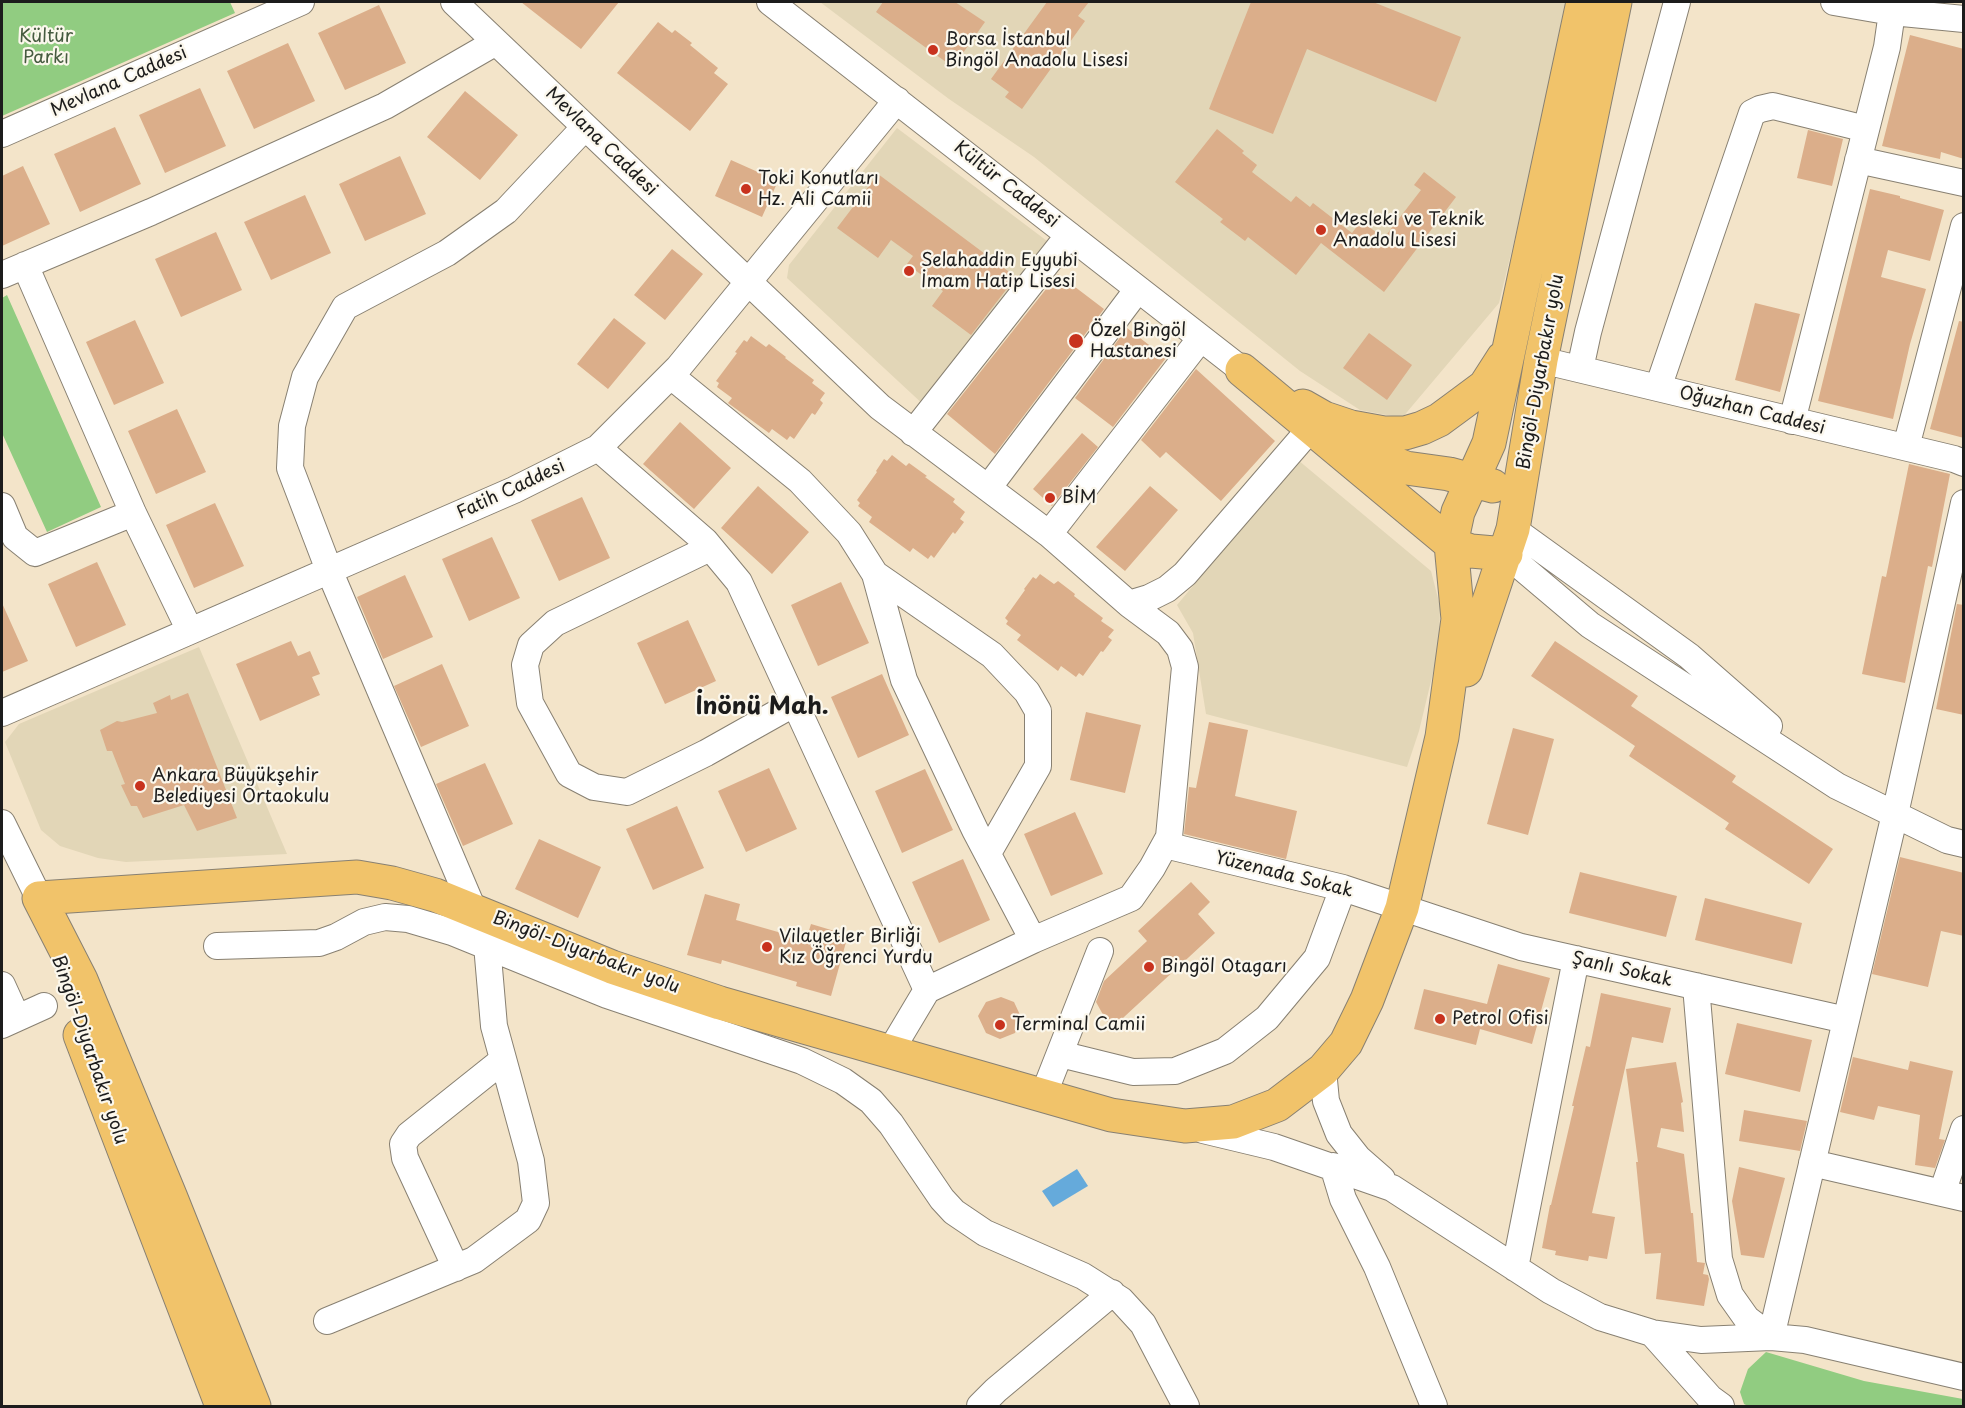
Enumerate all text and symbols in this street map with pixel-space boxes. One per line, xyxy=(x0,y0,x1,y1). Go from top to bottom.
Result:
park label: Kültür Parkı xyxy=(19,26,73,68)
place label: Borsa İstanbul Bingöl Anadolu Lisesi xyxy=(945,29,1128,72)
street label: Mevlana Caddesi xyxy=(47,42,191,122)
marker: Borsa İstanbul Bingöl Anadolu Lisesi xyxy=(926,43,940,57)
street label: Mevlana Caddesi xyxy=(541,83,661,201)
street label: Kültür Caddesi xyxy=(949,137,1063,233)
place label: Toki Konutları Hz. Ali Camii xyxy=(758,168,879,210)
marker: Toki Konutları Hz. Ali Camii xyxy=(739,182,753,196)
place label: Mesleki ve Teknik Anadolu Lisesi xyxy=(1333,209,1485,252)
marker: Mesleki ve Teknik Anadolu Lisesi xyxy=(1314,223,1328,237)
place label: Selahaddin Eyyubi İmam Hatip Lisesi xyxy=(921,250,1078,292)
marker: Selahaddin Eyyubi İmam Hatip Lisesi xyxy=(902,264,916,278)
street label: Bingöl-Diyarbakır yolu xyxy=(1513,272,1569,472)
place label: Özel Bingöl Hastanesi xyxy=(1090,320,1186,362)
marker: Özel Bingöl Hastanesi xyxy=(1067,332,1085,350)
street label: Oğuzhan Caddesi xyxy=(1677,382,1827,440)
street label: Fatih Caddesi xyxy=(454,456,568,524)
place label: BİM xyxy=(1062,487,1096,509)
marker: BİM xyxy=(1043,491,1057,505)
district label: İnönü Mah. xyxy=(695,693,829,721)
place label: Ankara Büyükşehir Belediyesi Ortaokulu xyxy=(152,765,329,808)
marker: Ankara Büyükşehir Belediyesi Ortaokulu xyxy=(133,779,147,793)
street label: Yüzenada Sokak xyxy=(1213,847,1355,903)
street label: Bingöl-Diyarbakır yolu xyxy=(489,907,683,999)
place label: Vilayetler Birliği Kız Öğrenci Yurdu xyxy=(779,926,933,968)
marker: Vilayetler Birliği Kız Öğrenci Yurdu xyxy=(760,940,774,954)
street label: Şanlı Sokak xyxy=(1570,948,1674,992)
street label: Bingöl-Diyarbakır yolu xyxy=(46,953,132,1147)
place label: Bingöl Otagarı xyxy=(1161,956,1287,978)
marker: Bingöl Otagarı xyxy=(1142,960,1156,974)
place label: Petrol Ofisi xyxy=(1452,1008,1549,1030)
marker: Petrol Ofisi xyxy=(1433,1012,1447,1026)
place label: Terminal Camii xyxy=(1012,1014,1145,1036)
marker: Terminal Camii xyxy=(993,1018,1007,1032)

